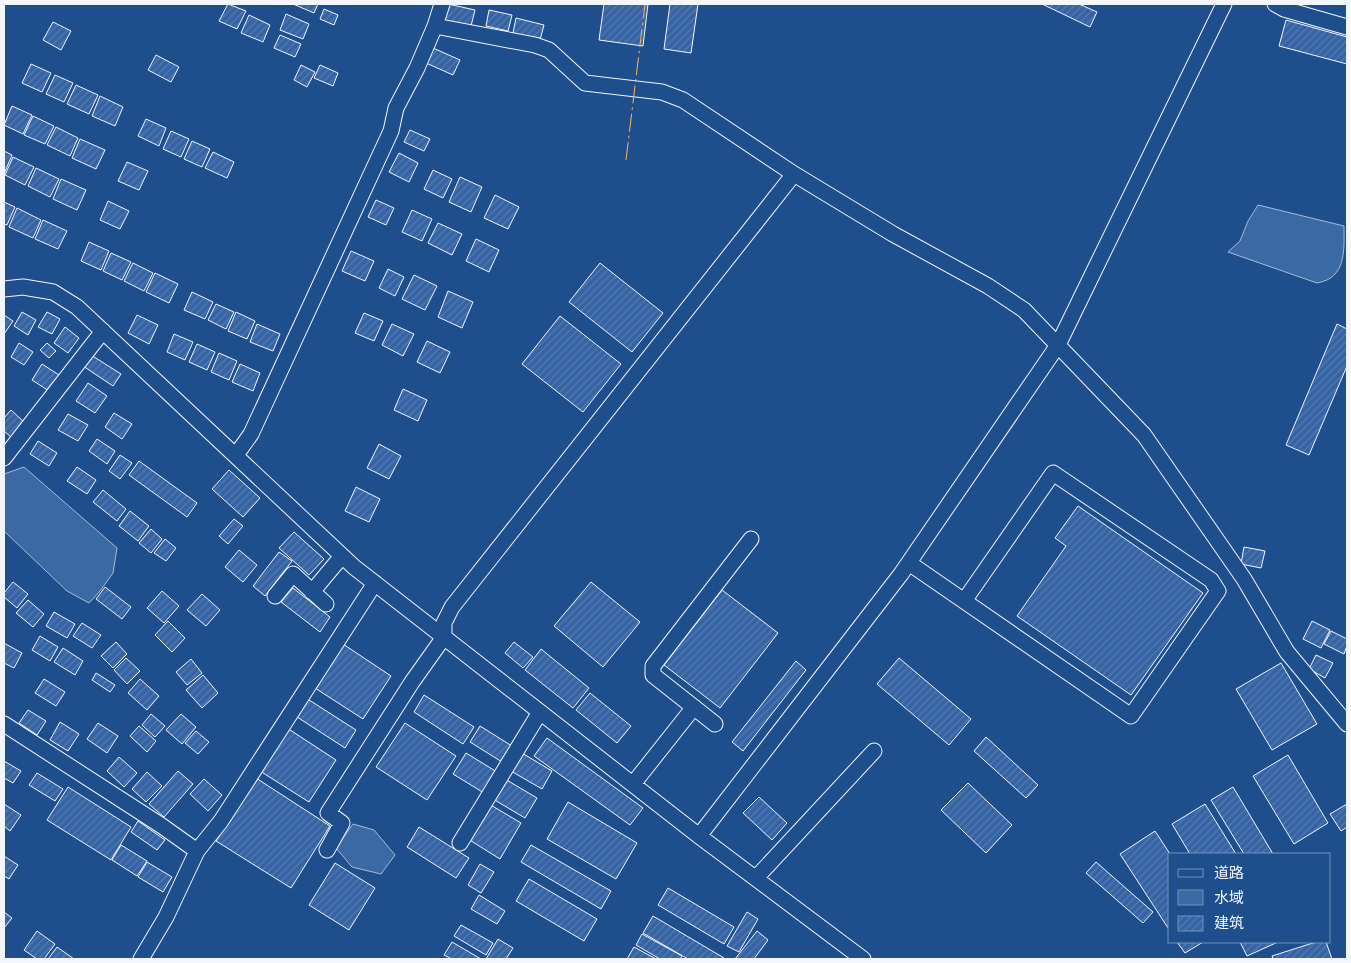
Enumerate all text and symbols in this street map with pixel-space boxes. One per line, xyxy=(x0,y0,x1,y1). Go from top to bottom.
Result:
legend xyxy=(1168,853,1331,943)
text: 道路 xyxy=(1214,863,1244,882)
text: 水域 xyxy=(1214,888,1244,907)
text: 建筑 xyxy=(1214,913,1244,932)

